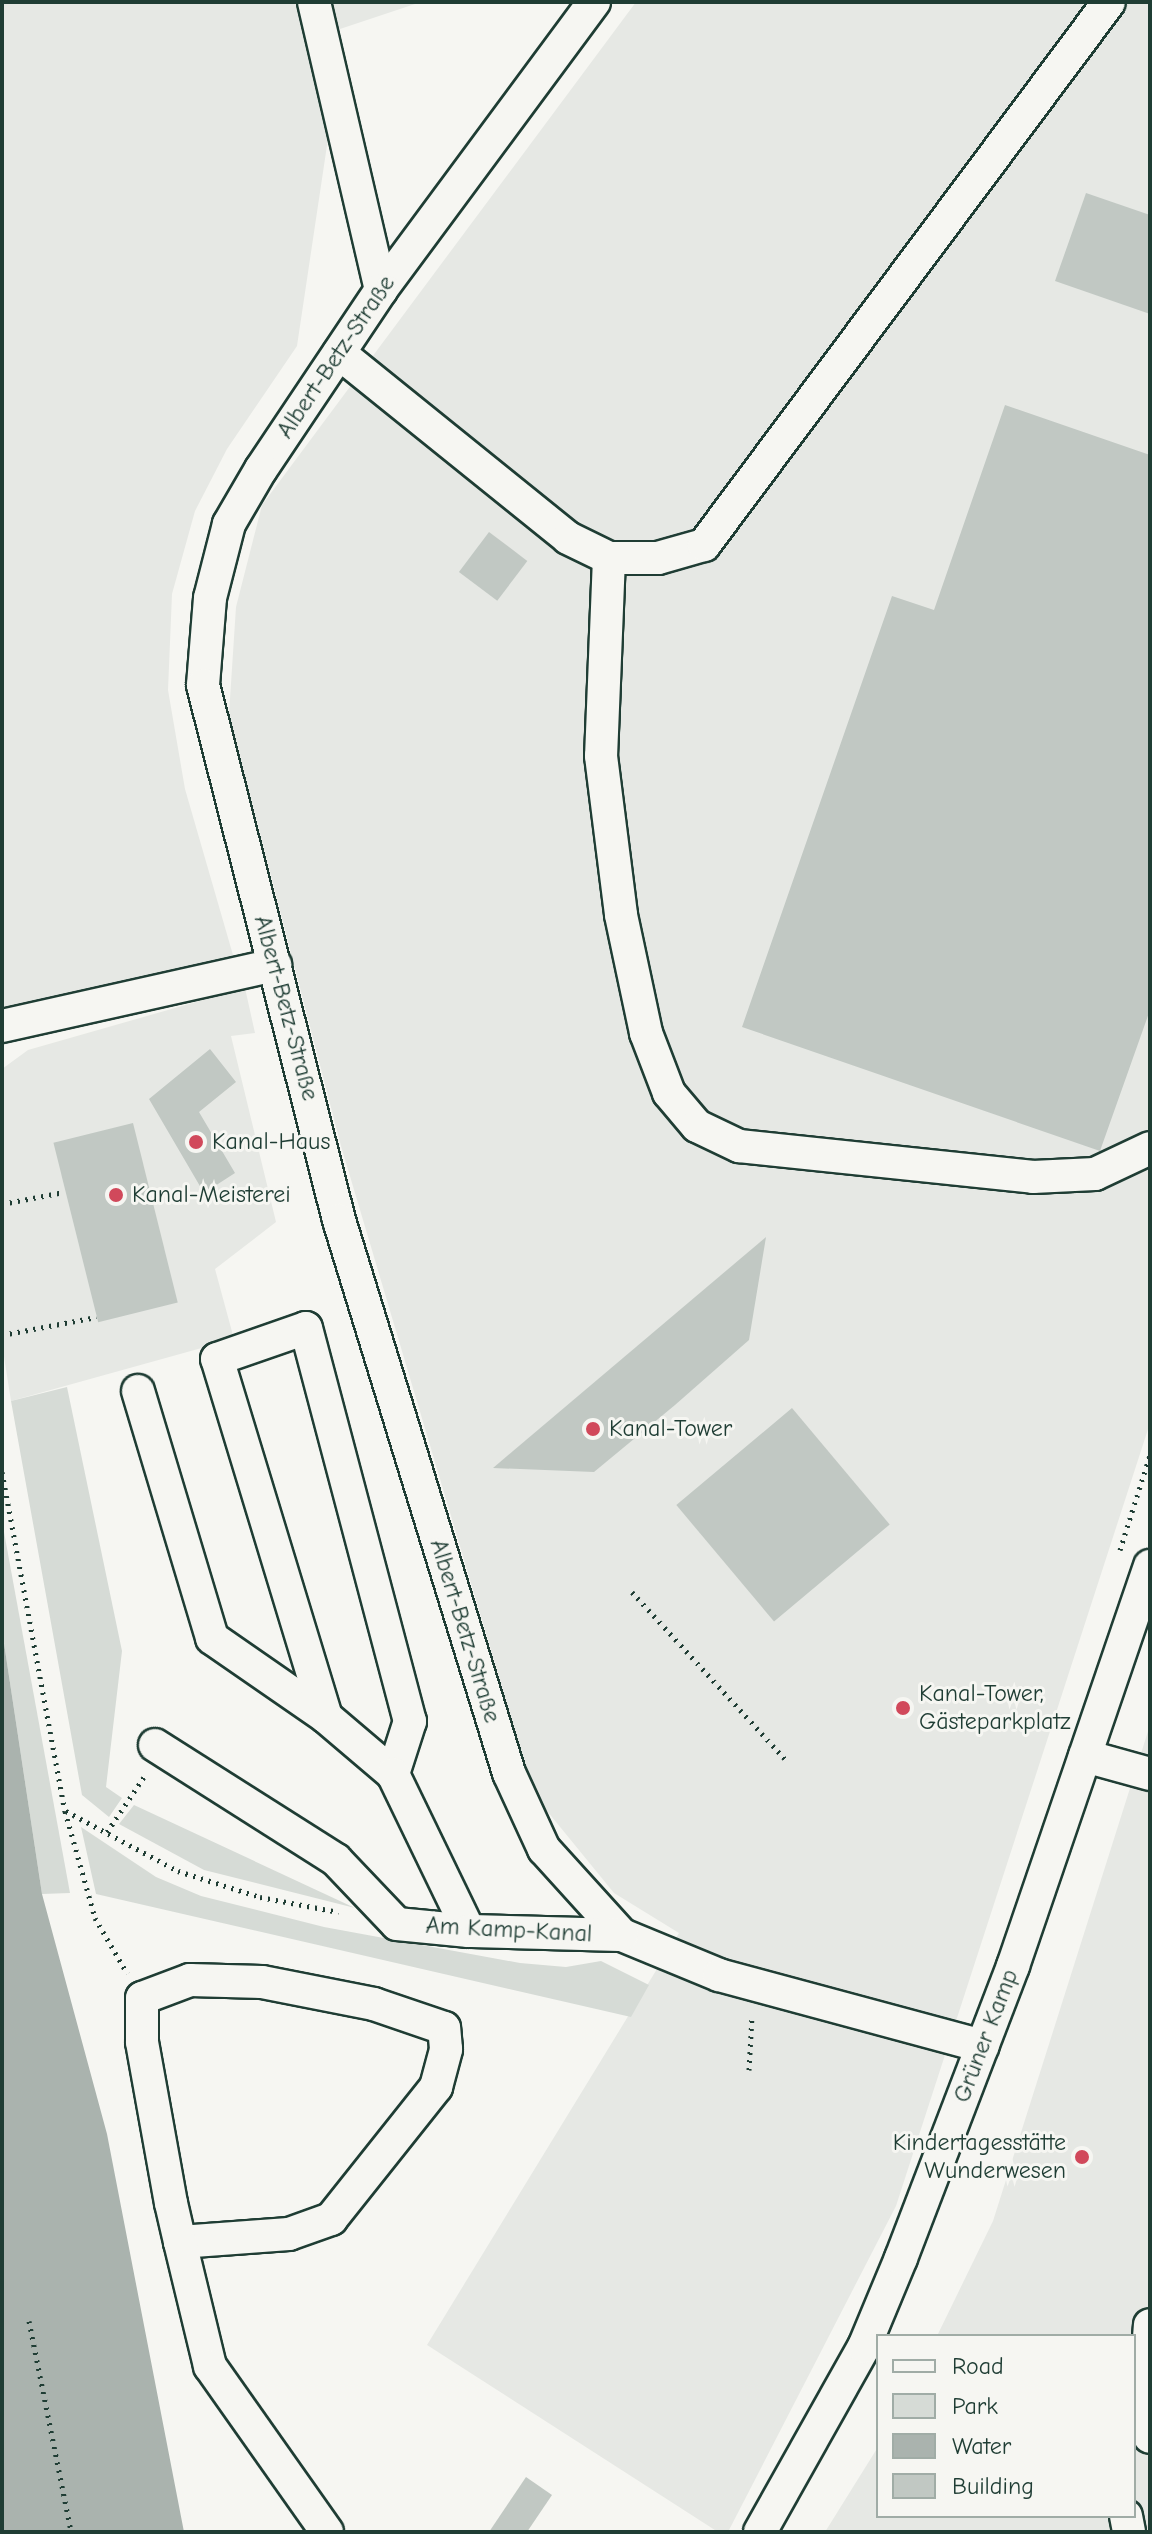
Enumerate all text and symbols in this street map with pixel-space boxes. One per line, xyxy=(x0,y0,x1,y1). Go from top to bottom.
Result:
street label: Albert-Betz-Straße xyxy=(271,270,401,444)
street label: Albert-Betz-Straße xyxy=(247,912,325,1104)
place label: Kanal-Haus xyxy=(212,1128,330,1156)
marker: Kanal-Haus xyxy=(187,1133,205,1151)
place label: Kanal-Meisterei xyxy=(132,1181,291,1209)
marker: Kanal-Meisterei xyxy=(107,1186,125,1204)
place label: Kanal-Tower xyxy=(609,1415,732,1443)
marker: Kanal-Tower xyxy=(584,1420,602,1438)
street label: Albert-Betz-Straße xyxy=(423,1536,507,1726)
place label: Kanal-Tower, Gästeparkplatz xyxy=(919,1680,1071,1736)
marker: Kanal-Tower, Gästeparkplatz xyxy=(894,1699,912,1717)
street label: Am Kamp-Kanal xyxy=(425,1911,593,1949)
street label: Grüner Kamp xyxy=(947,1965,1025,2107)
place label: Kindertagesstätte Wunderwesen xyxy=(893,2129,1066,2185)
marker: Kindertagesstätte Wunderwesen xyxy=(1073,2148,1091,2166)
legend xyxy=(876,2334,1136,2518)
text: Road xyxy=(952,2352,1004,2380)
text: Park xyxy=(952,2392,998,2420)
text: Water xyxy=(952,2432,1011,2460)
text: Building xyxy=(952,2472,1034,2500)

